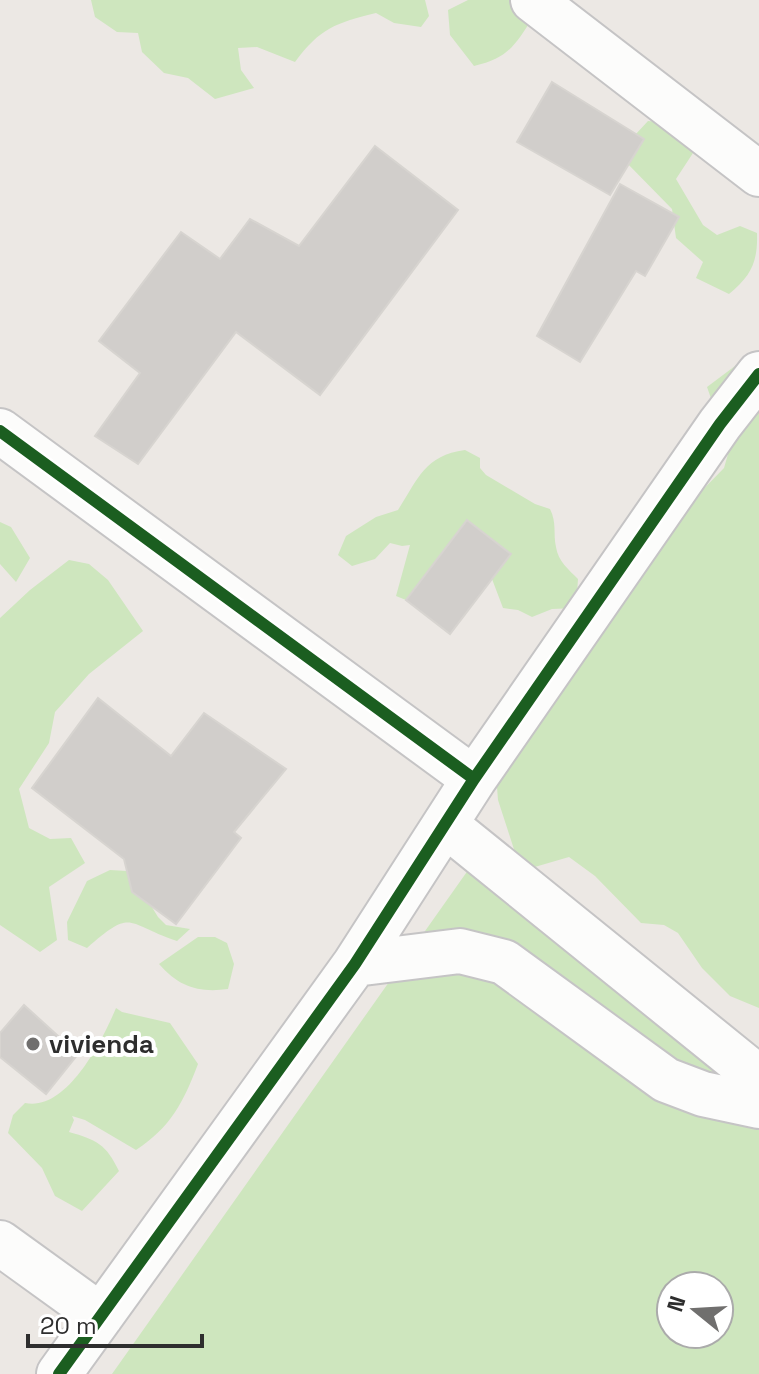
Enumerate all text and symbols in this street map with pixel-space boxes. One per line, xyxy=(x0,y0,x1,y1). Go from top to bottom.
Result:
place label: vivienda xyxy=(49,1027,154,1061)
marker: vivienda xyxy=(24,1035,42,1053)
north arrow xyxy=(655,1270,735,1350)
text: N xyxy=(660,1292,692,1315)
scale bar xyxy=(28,1298,202,1348)
text: 20 m xyxy=(40,1310,97,1341)

